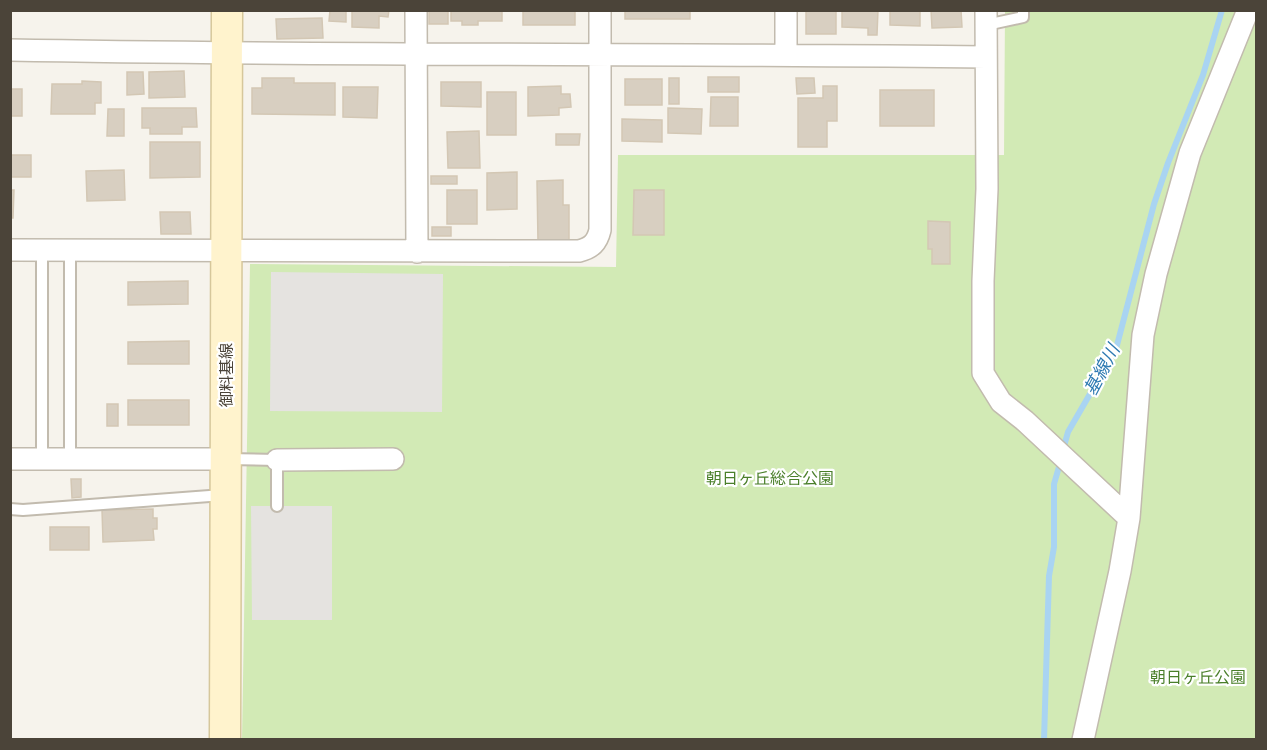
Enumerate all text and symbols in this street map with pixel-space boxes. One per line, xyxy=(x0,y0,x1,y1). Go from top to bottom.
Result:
water label: 基線川 xyxy=(1080,339,1124,399)
street label: 御料基線 xyxy=(217,343,236,407)
park label: 朝日ヶ丘総合公園 xyxy=(706,469,834,488)
park label: 朝日ヶ丘公園 xyxy=(1150,668,1246,687)

